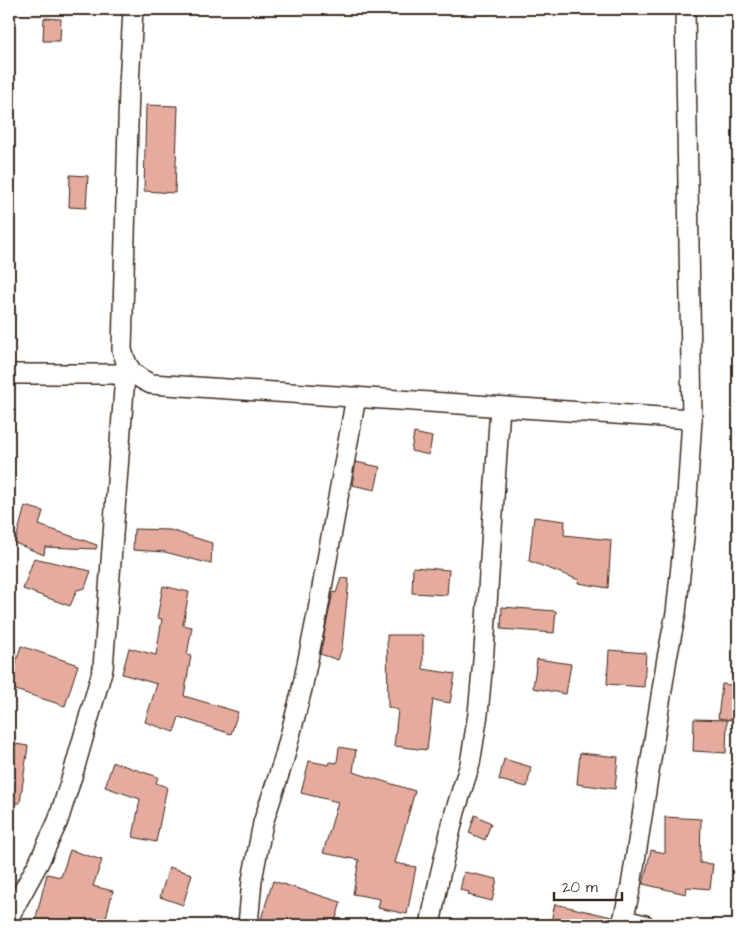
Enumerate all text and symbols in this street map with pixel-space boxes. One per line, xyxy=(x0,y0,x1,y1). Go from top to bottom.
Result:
scale bar xyxy=(554,869,622,901)
text: 20 m xyxy=(562,877,598,898)

